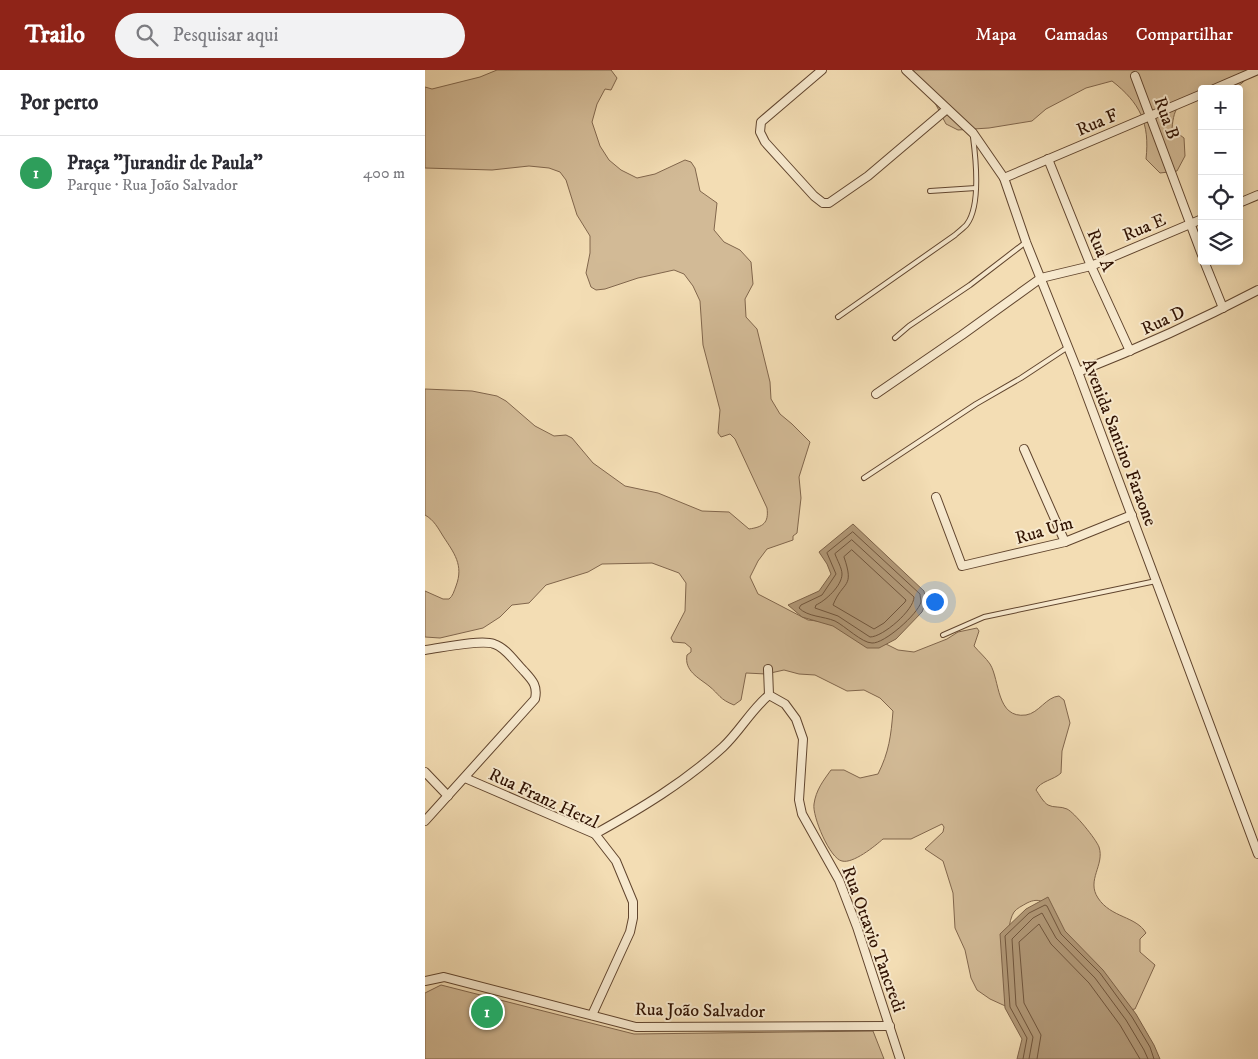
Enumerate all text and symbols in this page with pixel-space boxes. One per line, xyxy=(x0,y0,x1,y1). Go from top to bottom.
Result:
search box xyxy=(115,13,465,58)
text: Trailo xyxy=(25,20,85,50)
icon: search xyxy=(133,21,161,49)
text: Pesquisar aqui xyxy=(173,24,278,47)
text: Mapa xyxy=(976,24,1016,46)
text: Camadas xyxy=(1044,24,1108,46)
text: Compartilhar xyxy=(1136,24,1233,46)
map controls xyxy=(1198,85,1243,265)
button: + xyxy=(1198,85,1243,130)
text: Por perto xyxy=(20,90,98,116)
street label: Rua B xyxy=(1148,94,1184,143)
street label: Rua F xyxy=(1073,104,1122,141)
button: − xyxy=(1198,130,1243,175)
text: Praça "Jurandir de Paula" xyxy=(67,152,263,175)
text: 1 xyxy=(33,163,39,183)
text: 400 m xyxy=(363,163,405,183)
text: Parque · Rua João Salvador xyxy=(67,175,238,195)
button: locate xyxy=(1198,175,1243,220)
street label: Rua E xyxy=(1119,209,1170,247)
button: layers xyxy=(1198,220,1243,265)
street label: Rua A xyxy=(1081,226,1119,275)
street label: Rua D xyxy=(1138,301,1189,341)
street label: Avenida Santino Faraone xyxy=(1077,355,1161,529)
street label: Rua Um xyxy=(1013,512,1076,550)
your location xyxy=(922,589,948,615)
street label: Rua Franz Hetzl xyxy=(485,764,603,834)
street label: Rua Ottavio Tancredi xyxy=(836,863,910,1015)
pin: 1 xyxy=(471,993,503,1031)
street label: Rua João Salvador xyxy=(635,999,766,1023)

